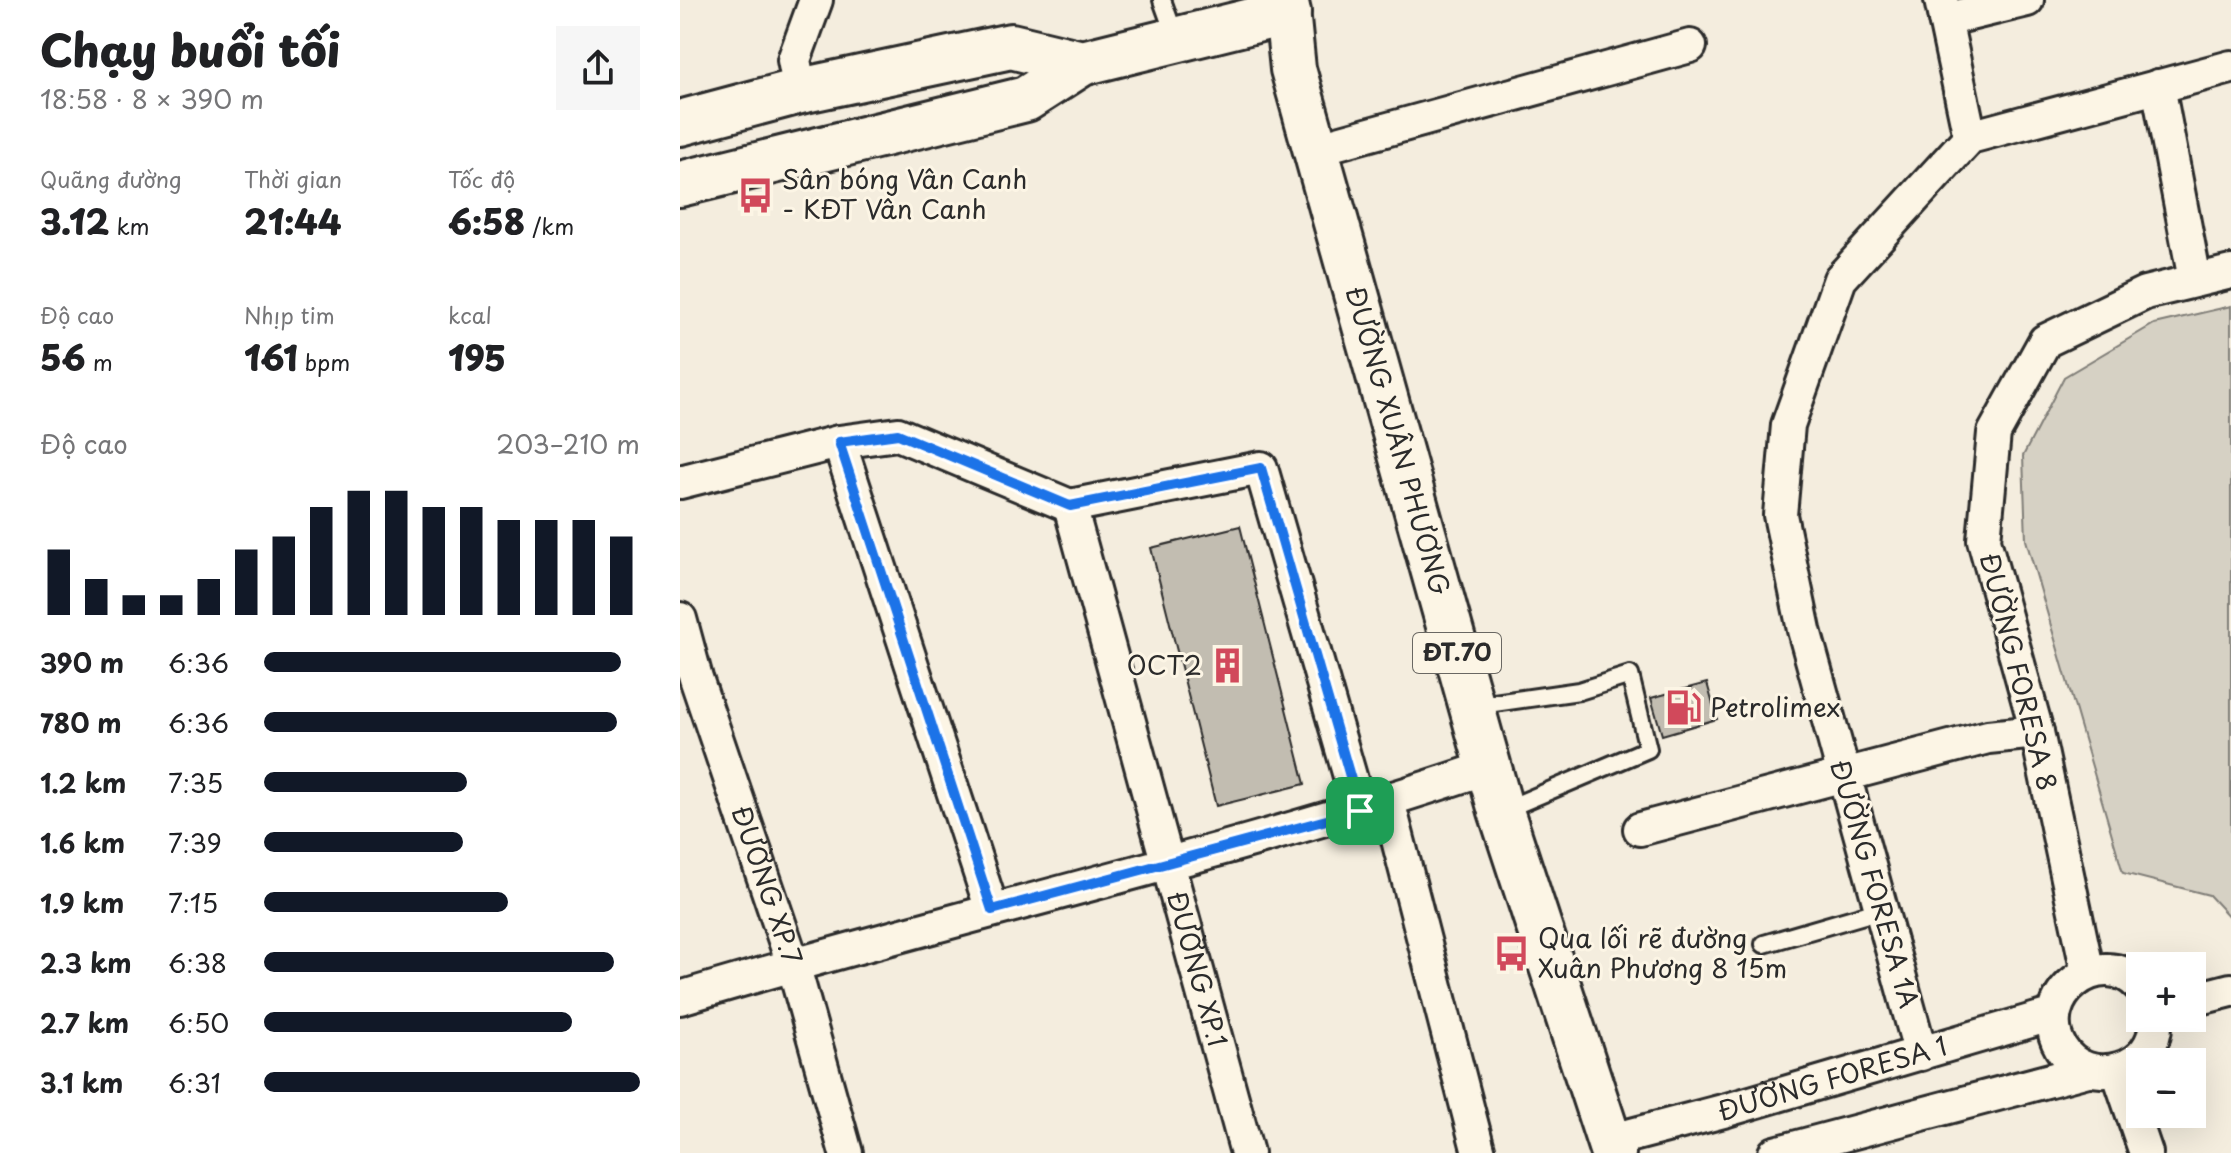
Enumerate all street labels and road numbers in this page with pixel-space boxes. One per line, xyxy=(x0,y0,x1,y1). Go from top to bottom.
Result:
street label: ĐƯỜNG XUÂN PHƯƠNG xyxy=(1337,282,1461,600)
street label: ĐƯỜNG FORESA 8 xyxy=(1971,549,2068,795)
road number: ĐT.70 xyxy=(1413,633,1501,673)
street label: ĐƯỜNG FORESA 1A xyxy=(1821,755,1930,1012)
street label: ĐƯỜNG XP.7 xyxy=(723,800,813,969)
street label: ĐƯỜNG XP.1 xyxy=(1158,887,1238,1051)
street label: ĐƯỜNG FORESA 1 xyxy=(1713,1025,1951,1130)

